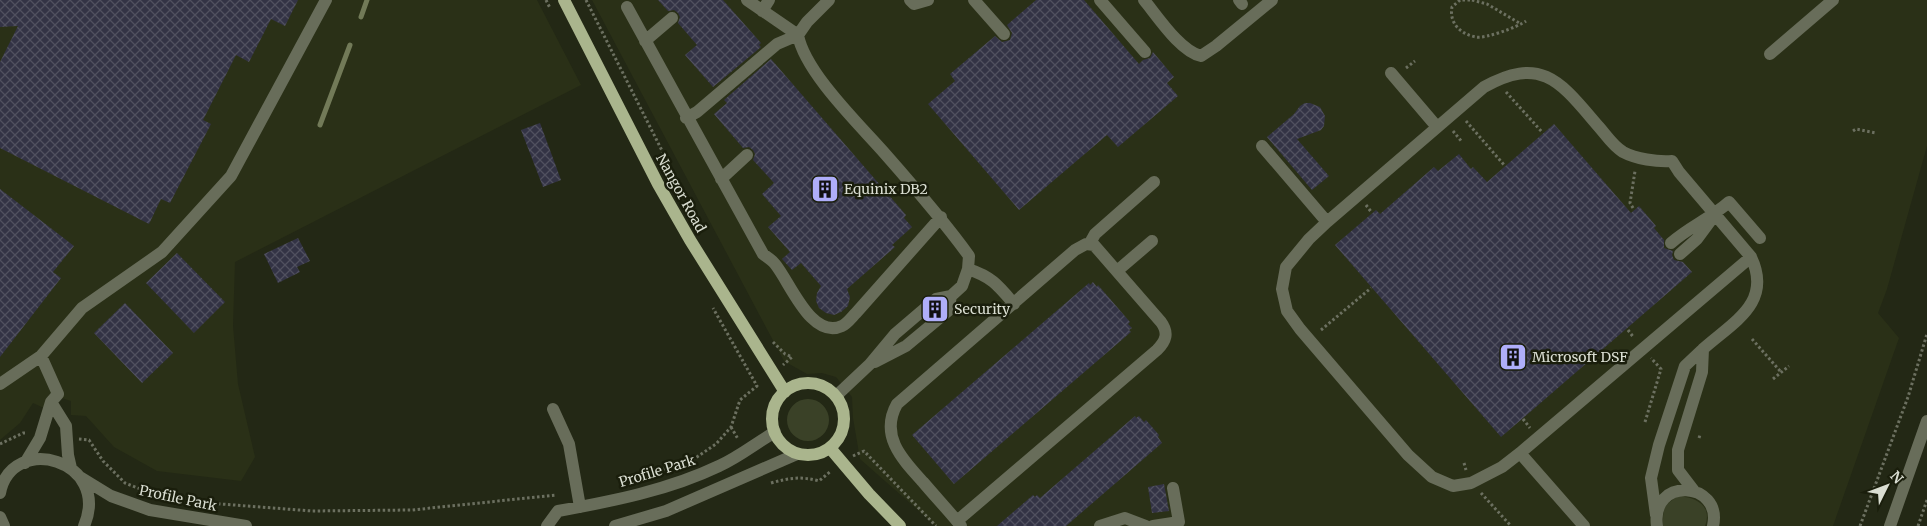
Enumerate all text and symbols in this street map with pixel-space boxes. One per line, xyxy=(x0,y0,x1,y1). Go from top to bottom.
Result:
street label: Nangor Road xyxy=(652,150,710,236)
building icon: Equinix DB2 xyxy=(810,174,840,204)
place label: Equinix DB2 xyxy=(844,180,928,198)
building icon: Security xyxy=(920,294,950,324)
place label: Security xyxy=(954,300,1011,318)
building icon: Microsoft DSF xyxy=(1498,342,1528,372)
place label: Microsoft DSF xyxy=(1532,348,1628,366)
street label: Profile Park xyxy=(617,451,698,491)
north arrow xyxy=(1862,461,1912,511)
text: N xyxy=(1886,467,1907,487)
street label: Profile Park xyxy=(137,481,219,515)

